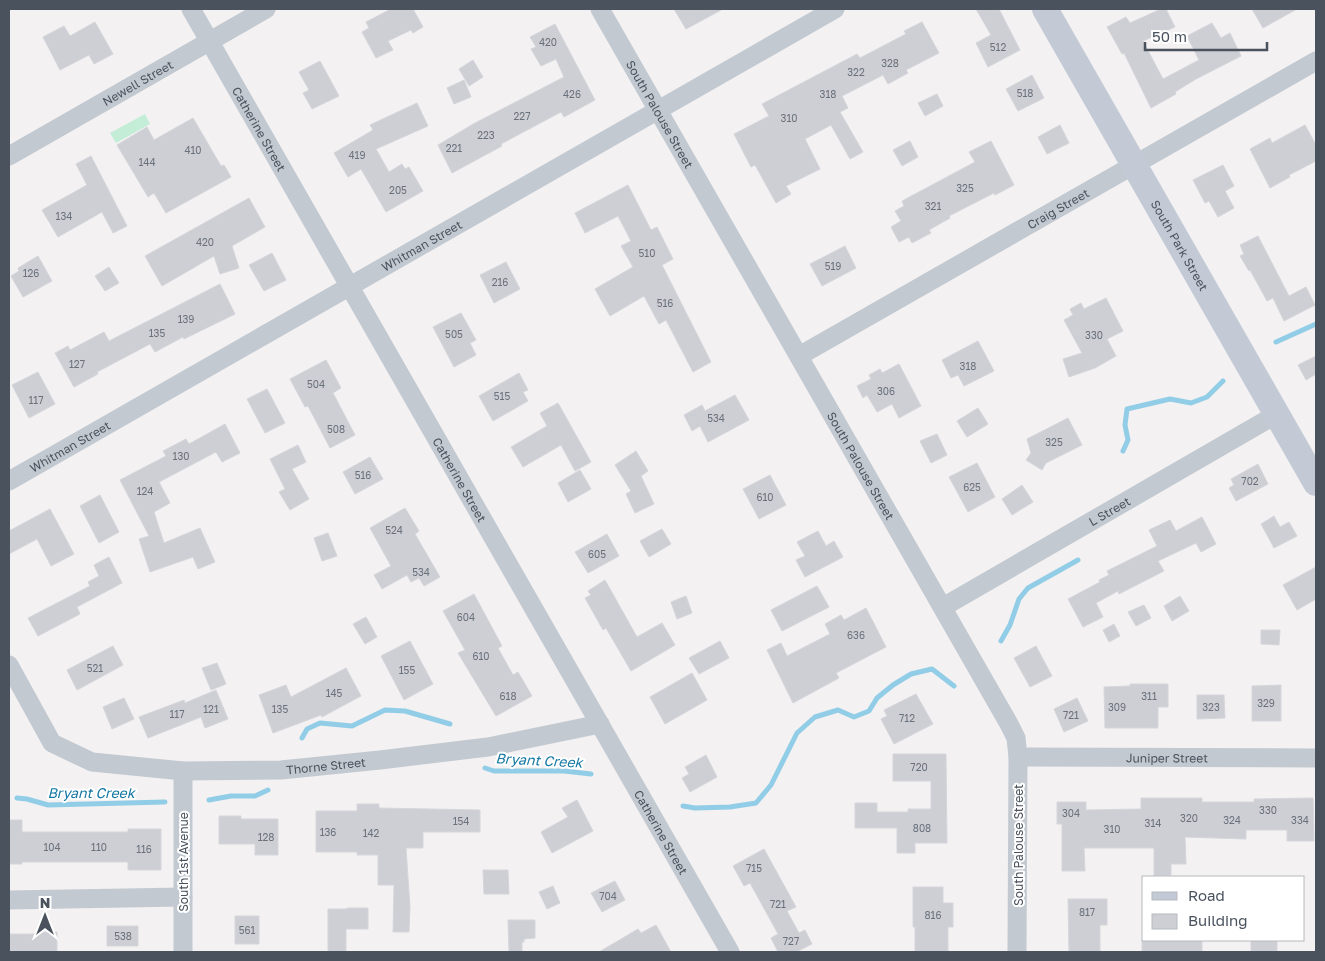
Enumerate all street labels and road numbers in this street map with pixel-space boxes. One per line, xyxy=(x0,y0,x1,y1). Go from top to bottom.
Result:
street label: Newell Street xyxy=(100,56,176,109)
street label: South Palouse Street xyxy=(623,57,697,171)
street label: Catherine Street xyxy=(229,84,290,174)
street label: Craig Street xyxy=(1024,185,1092,232)
street label: South Park Street xyxy=(1148,197,1212,293)
street label: Whitman Street xyxy=(378,216,465,274)
street label: South Palouse Street xyxy=(824,409,898,522)
street label: Whitman Street xyxy=(27,417,113,475)
street label: Catherine Street xyxy=(430,435,490,525)
street label: L Street xyxy=(1086,493,1133,529)
street label: Juniper Street xyxy=(1126,750,1208,765)
street label: Thorne Street xyxy=(286,754,367,777)
street label: South Palouse Street xyxy=(1011,784,1026,906)
street label: Catherine Street xyxy=(631,787,692,877)
street label: South 1st Avenue xyxy=(176,812,191,912)

